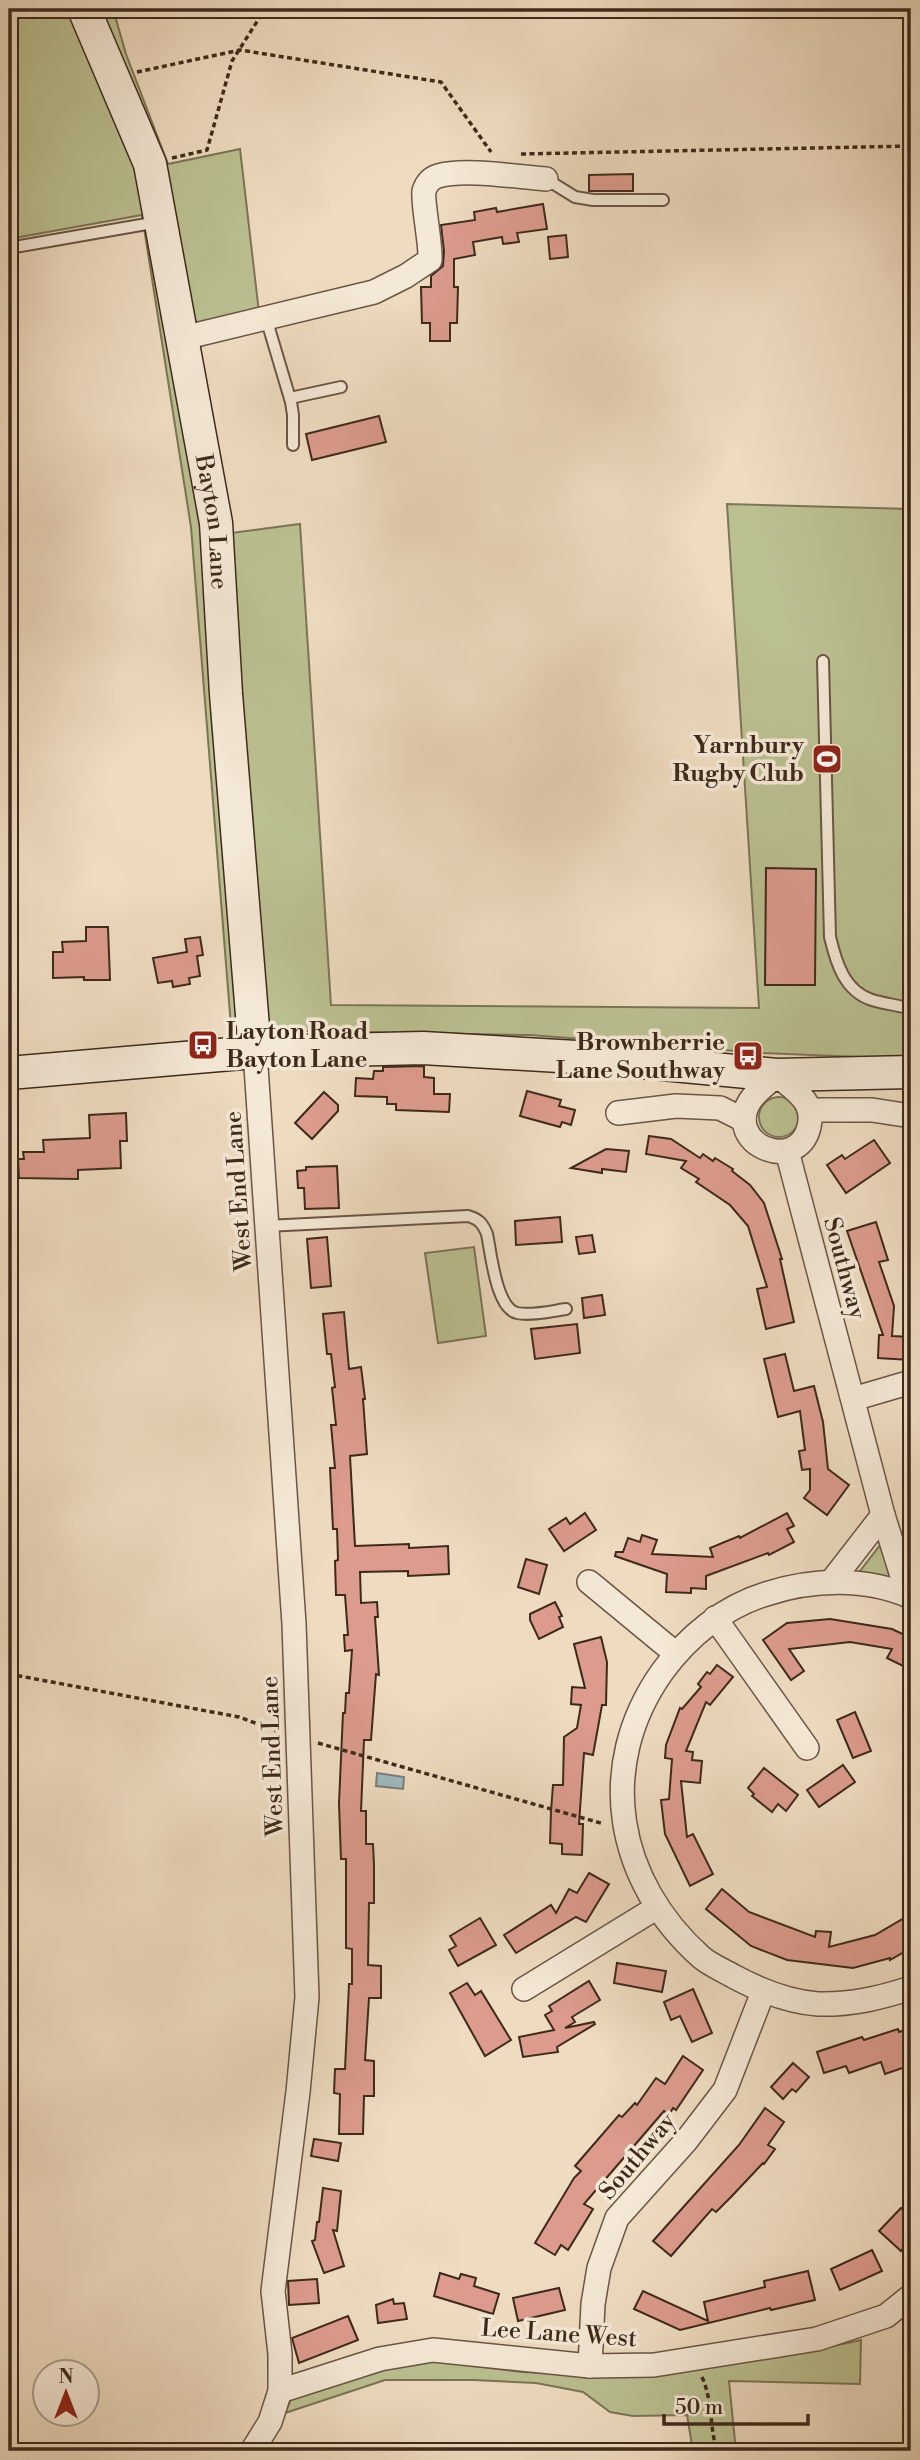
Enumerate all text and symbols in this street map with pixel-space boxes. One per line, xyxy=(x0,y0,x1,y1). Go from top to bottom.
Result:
street label: Bayton Lane xyxy=(188,451,234,590)
place label: Yarnbury Rugby Club xyxy=(672,731,805,789)
sports icon: Yarnbury Rugby Club xyxy=(810,742,844,776)
place label: Layton Road Bayton Lane xyxy=(226,1017,369,1075)
bus stop icon: Layton Road Bayton Lane xyxy=(186,1028,220,1062)
place label: Brownberrie Lane Southway xyxy=(556,1028,726,1086)
bus stop icon: Brownberrie Lane Southway xyxy=(731,1039,765,1073)
street label: West End Lane xyxy=(218,1110,260,1273)
street label: Southway xyxy=(816,1214,872,1323)
street label: West End Lane xyxy=(255,1675,291,1838)
street label: Southway xyxy=(593,2107,683,2206)
street label: Lee Lane West xyxy=(480,2314,638,2354)
north arrow xyxy=(32,2358,102,2428)
text: N xyxy=(58,2365,74,2389)
scale bar xyxy=(664,2383,808,2427)
text: 50 m xyxy=(675,2395,723,2421)

